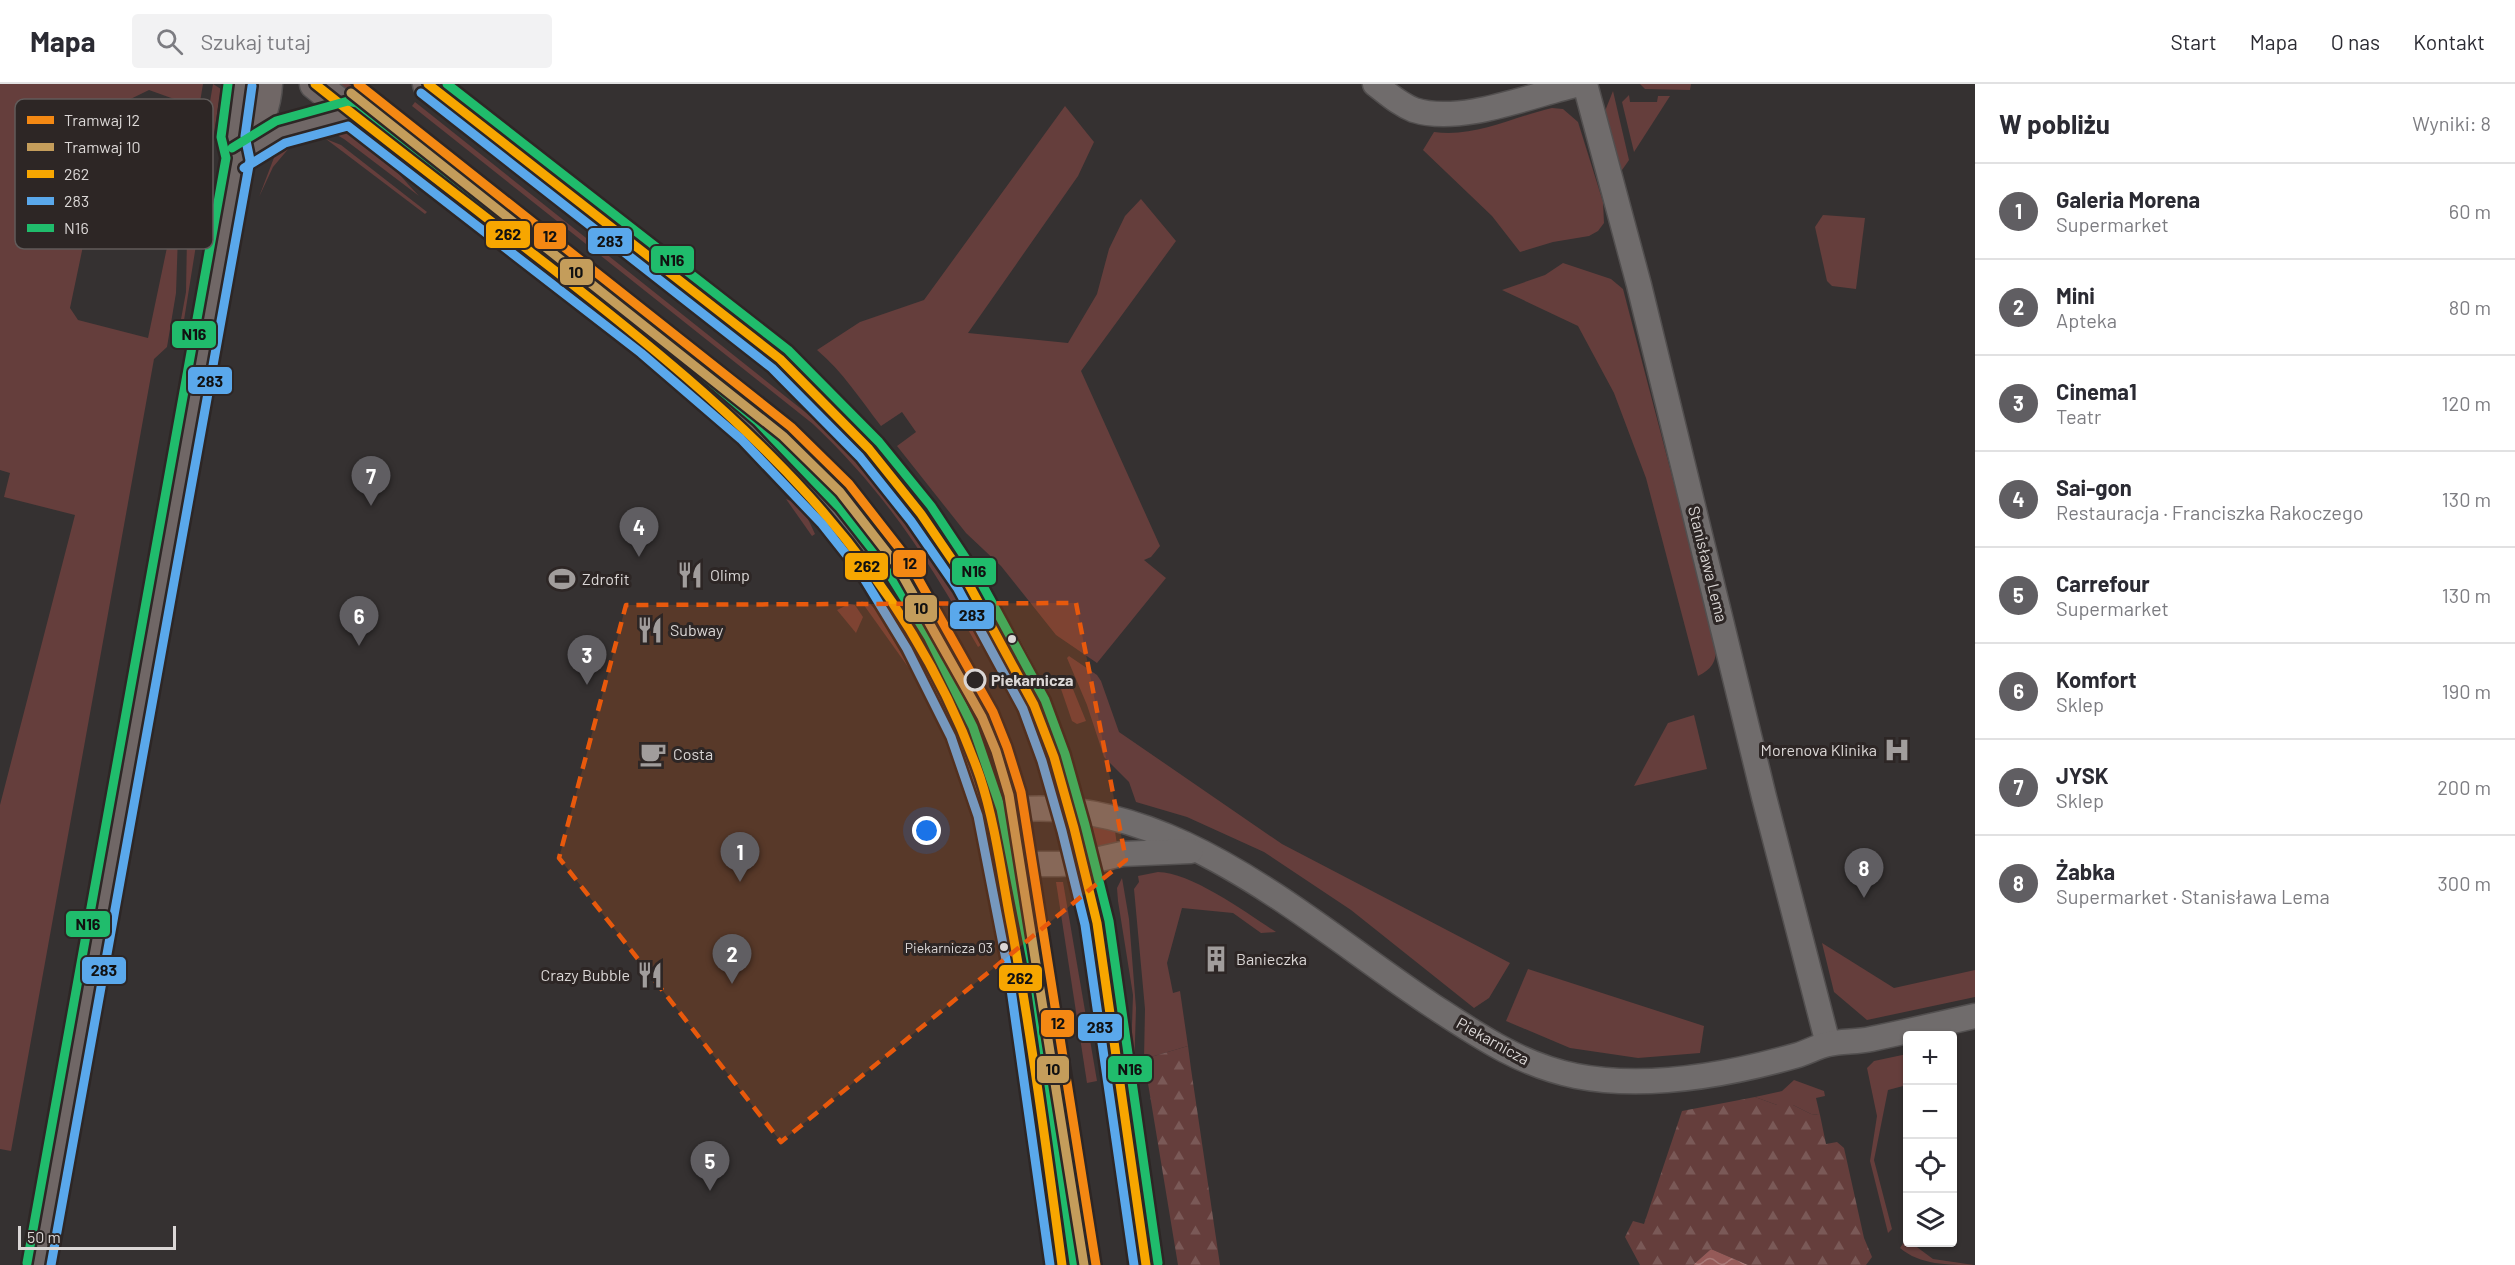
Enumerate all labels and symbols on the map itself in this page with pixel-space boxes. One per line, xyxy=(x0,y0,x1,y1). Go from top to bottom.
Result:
legend xyxy=(15,99,213,249)
text: Tramwaj 12 xyxy=(64,110,140,129)
text: Tramwaj 10 xyxy=(64,137,141,156)
text: 262 xyxy=(64,164,89,183)
text: 283 xyxy=(64,191,89,210)
text: N16 xyxy=(64,218,89,237)
line badge: 262 xyxy=(485,220,531,249)
line badge: 12 xyxy=(533,222,567,250)
text: 262 xyxy=(495,224,521,243)
text: 12 xyxy=(543,226,557,245)
line badge: 283 xyxy=(587,227,633,255)
text: 283 xyxy=(597,231,623,250)
line badge: N16 xyxy=(650,245,695,274)
text: N16 xyxy=(660,250,685,269)
line badge: 10 xyxy=(559,258,594,286)
text: 10 xyxy=(569,262,583,281)
line badge: N16 xyxy=(171,320,217,349)
text: N16 xyxy=(182,324,207,343)
line badge: 283 xyxy=(187,366,233,395)
text: 283 xyxy=(197,371,223,390)
pin: 7 xyxy=(352,456,391,506)
street label: Stanisława Lema xyxy=(1685,504,1732,624)
pin: 4 xyxy=(620,508,658,557)
line badge: 12 xyxy=(892,549,927,578)
line badge: 262 xyxy=(844,552,889,581)
text: 12 xyxy=(903,553,917,572)
text: 262 xyxy=(854,556,880,575)
line badge: N16 xyxy=(951,557,997,586)
restaurant icon: Olimp xyxy=(675,560,705,590)
text: N16 xyxy=(962,561,987,580)
sports icon: Zdrofit xyxy=(547,564,577,594)
place label: Olimp xyxy=(710,565,750,584)
place label: Zdrofit xyxy=(582,569,630,588)
line badge: 10 xyxy=(904,594,938,623)
pin: 6 xyxy=(340,596,378,646)
text: 10 xyxy=(914,598,928,617)
line badge: 283 xyxy=(949,601,995,630)
text: 283 xyxy=(959,605,985,624)
restaurant icon: Subway xyxy=(635,615,665,645)
place label: Subway xyxy=(670,620,724,639)
unlabelled marker xyxy=(1006,633,1018,645)
pin: 3 xyxy=(568,636,606,685)
marker: Piekarnicza xyxy=(964,669,986,691)
place label: Piekarnicza xyxy=(991,670,1073,689)
hospital icon: Morenova Klinika xyxy=(1882,735,1912,765)
cafe icon: Costa xyxy=(638,739,668,769)
place label: Morenova Klinika xyxy=(1761,740,1877,759)
place label: Costa xyxy=(673,744,713,763)
your location xyxy=(912,816,941,845)
pin: 1 xyxy=(720,832,760,882)
pin: 8 xyxy=(1844,848,1884,898)
line badge: N16 xyxy=(65,910,111,938)
text: N16 xyxy=(76,914,101,933)
pin: 2 xyxy=(712,934,752,984)
place label: Piekarnicza 03 xyxy=(905,939,993,956)
marker: Piekarnicza 03 xyxy=(998,941,1010,953)
building icon: Banieczka xyxy=(1201,944,1231,974)
place label: Banieczka xyxy=(1236,949,1307,968)
line badge: 283 xyxy=(81,956,127,985)
text: 283 xyxy=(91,960,117,979)
restaurant icon: Crazy Bubble xyxy=(635,960,665,990)
line badge: 262 xyxy=(998,964,1043,992)
place label: Crazy Bubble xyxy=(541,965,630,984)
text: 262 xyxy=(1007,968,1033,987)
line badge: 12 xyxy=(1040,1009,1075,1038)
text: 12 xyxy=(1051,1013,1065,1032)
line badge: 283 xyxy=(1077,1013,1123,1042)
street label: Piekarnicza xyxy=(1454,1013,1533,1068)
text: 283 xyxy=(1087,1017,1113,1036)
line badge: 10 xyxy=(1036,1055,1070,1084)
line badge: N16 xyxy=(1107,1055,1153,1083)
text: 10 xyxy=(1046,1059,1060,1078)
text: N16 xyxy=(1118,1059,1143,1078)
pin: 5 xyxy=(690,1142,730,1191)
scale bar xyxy=(18,1223,176,1250)

